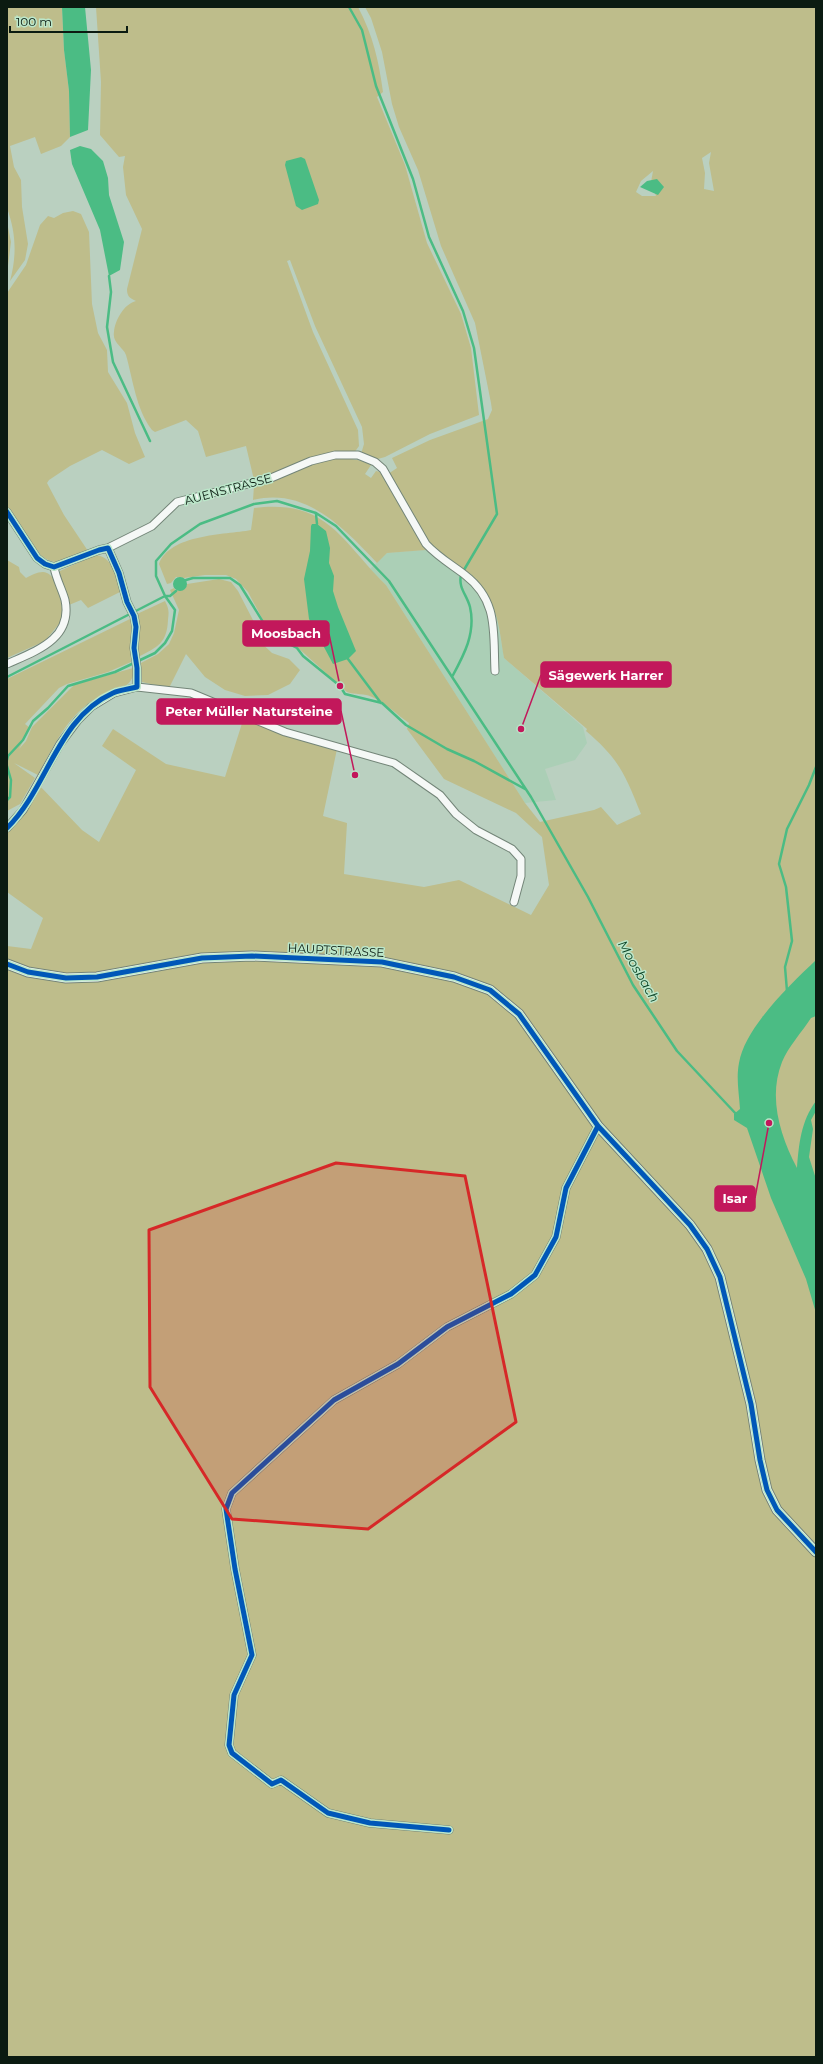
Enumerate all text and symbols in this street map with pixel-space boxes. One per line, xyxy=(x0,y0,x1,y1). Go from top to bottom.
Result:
scale bar xyxy=(10,8,127,34)
text: 100 m xyxy=(16,14,52,29)
street label: AUENSTRASSE xyxy=(183,470,273,508)
callout: Moosbach xyxy=(243,621,329,646)
text: Moosbach xyxy=(251,625,321,641)
callout: Sägewerk Harrer xyxy=(541,662,671,687)
text: Sägewerk Harrer xyxy=(549,667,664,683)
callout: Peter Müller Natursteine xyxy=(157,699,341,724)
text: Peter Müller Natursteine xyxy=(165,703,333,719)
water label: Moosbach xyxy=(615,937,663,1005)
street label: HAUPTSTRASSE xyxy=(287,940,385,960)
callout: Isar xyxy=(715,1186,755,1211)
text: Isar xyxy=(723,1190,748,1206)

